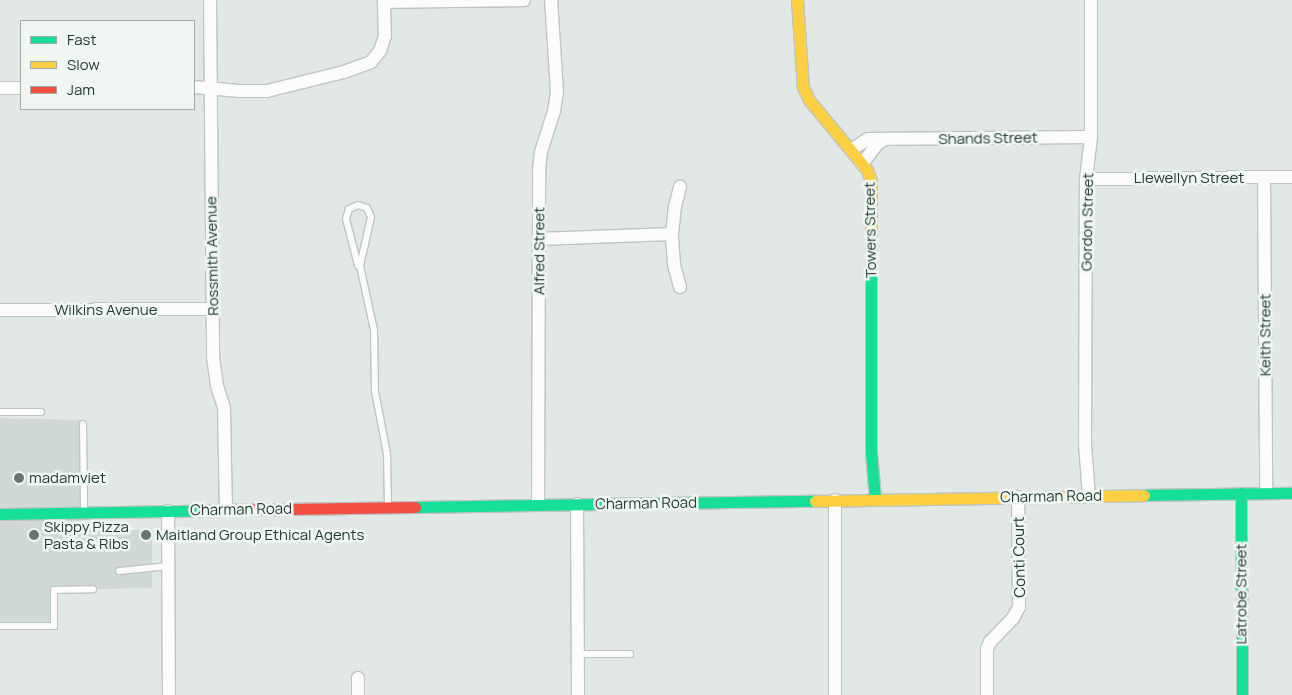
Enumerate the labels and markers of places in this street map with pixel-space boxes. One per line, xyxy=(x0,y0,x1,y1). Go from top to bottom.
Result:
place label: madamviet xyxy=(29,469,106,487)
marker: madamviet xyxy=(13,472,25,484)
place label: Skippy Pizza Pasta & Ribs xyxy=(44,517,129,552)
place label: Maitland Group Ethical Agents xyxy=(156,526,364,544)
marker: Skippy Pizza Pasta & Ribs xyxy=(28,529,40,541)
marker: Maitland Group Ethical Agents xyxy=(140,529,152,541)

